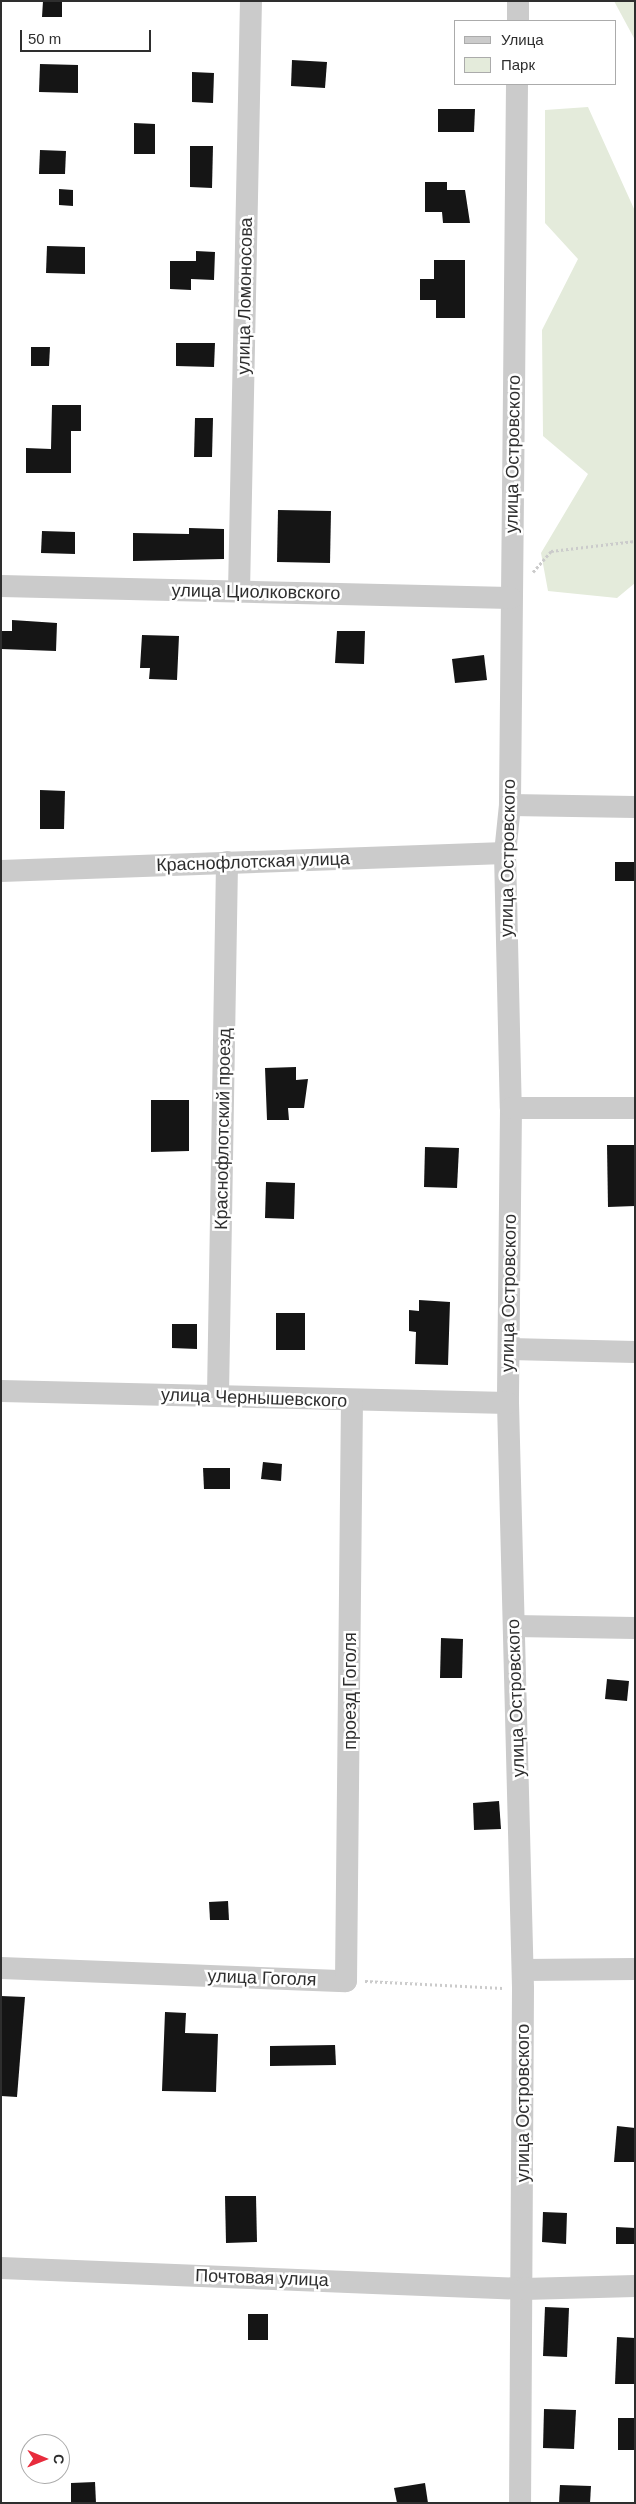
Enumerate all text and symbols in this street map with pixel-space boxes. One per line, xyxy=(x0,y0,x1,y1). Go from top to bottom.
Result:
scale bar xyxy=(22,20,154,52)
legend xyxy=(454,20,616,85)
text: 50 m xyxy=(28,30,61,47)
text: Улица xyxy=(501,31,544,48)
text: Парк xyxy=(501,56,535,73)
street label: улица Ломоносова xyxy=(233,217,257,375)
street label: улица Островского xyxy=(501,375,525,533)
street label: улица Циолковского xyxy=(171,580,341,604)
street label: улица Островского xyxy=(496,779,520,937)
street label: Краснофлотская улица xyxy=(156,848,350,876)
street label: Краснофлотский проезд xyxy=(210,1028,236,1230)
street label: улица Островского xyxy=(497,1214,521,1372)
street label: улица Чернышевского xyxy=(160,1384,348,1412)
street label: улица Островского xyxy=(502,1618,530,1778)
street label: проезд Гоголя xyxy=(339,1632,361,1750)
street label: улица Гоголя xyxy=(207,1965,317,1991)
street label: улица Островского xyxy=(512,2024,534,2182)
street label: Почтовая улица xyxy=(195,2265,329,2291)
north arrow xyxy=(20,2434,70,2484)
text: С xyxy=(51,2454,67,2464)

